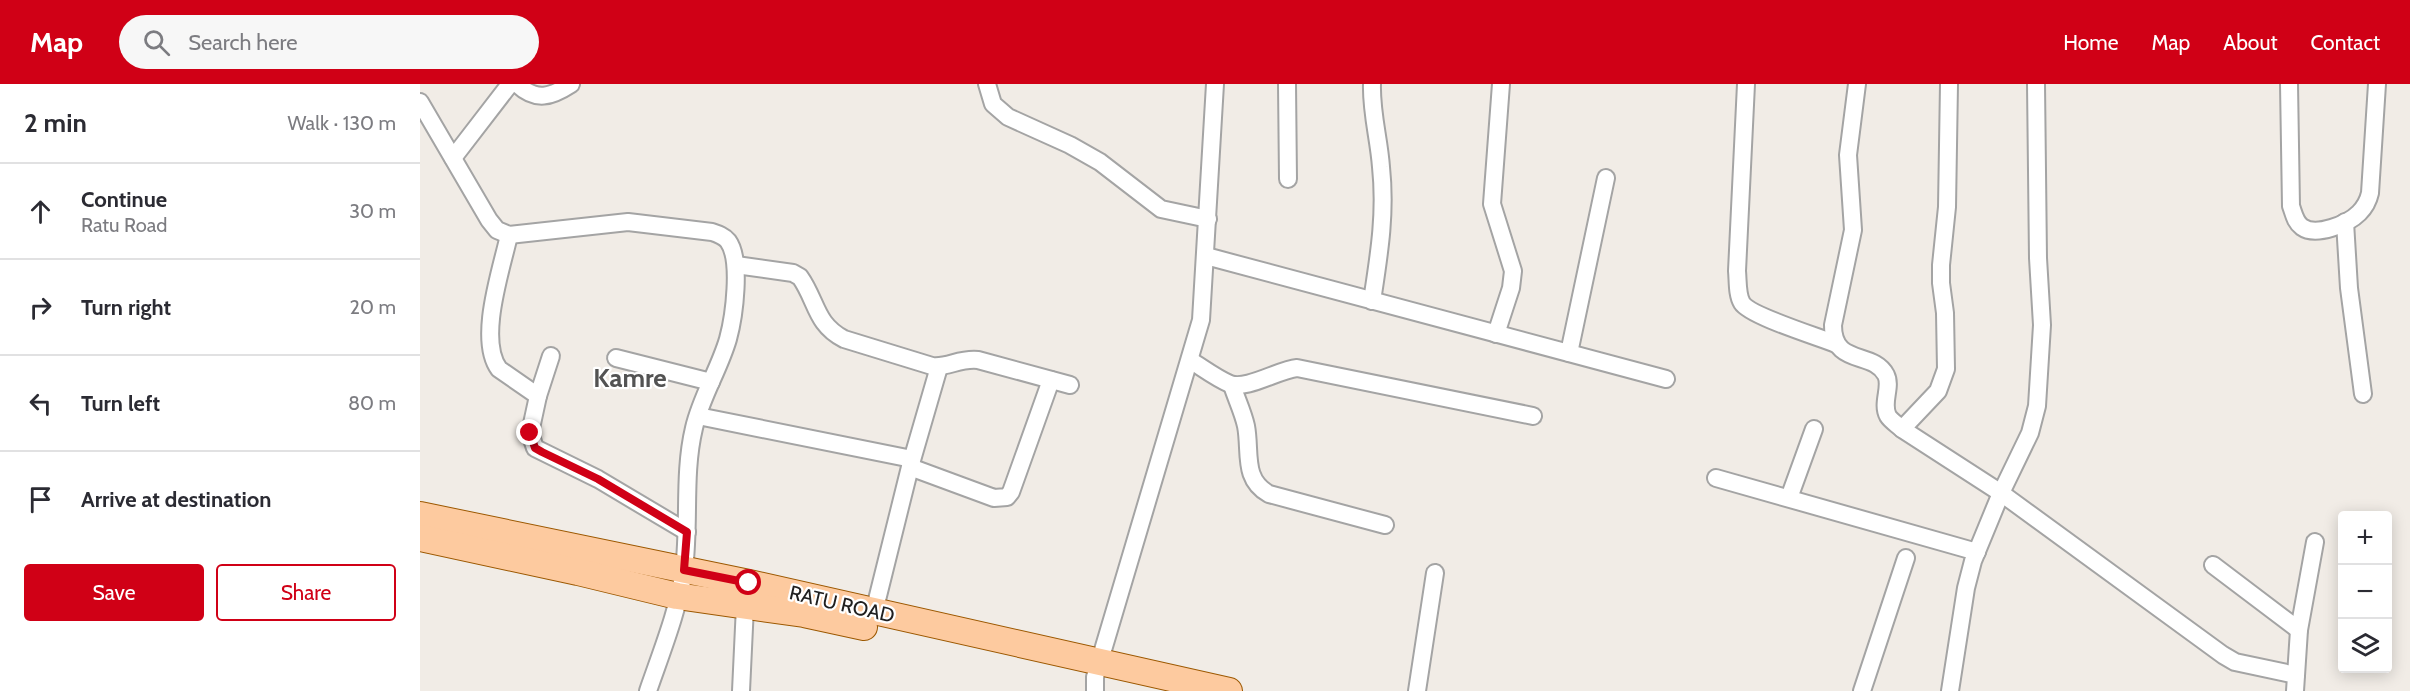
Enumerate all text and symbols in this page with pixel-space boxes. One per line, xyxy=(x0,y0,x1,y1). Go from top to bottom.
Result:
search box xyxy=(119,15,539,69)
text: Map xyxy=(30,25,83,59)
icon: search xyxy=(140,26,173,59)
text: Search here xyxy=(188,29,297,56)
text: Home xyxy=(2063,30,2119,55)
text: Map xyxy=(2152,30,2190,55)
text: About xyxy=(2223,30,2277,55)
text: Contact xyxy=(2310,30,2380,55)
text: 2 min xyxy=(24,107,87,139)
text: Walk · 130 m xyxy=(288,111,396,135)
text: Continue xyxy=(81,186,167,213)
icon: ahead xyxy=(24,195,57,228)
text: 30 m xyxy=(349,199,396,223)
text: Ratu Road xyxy=(81,213,167,237)
icon: right xyxy=(24,291,57,324)
text: Turn right xyxy=(81,294,171,321)
text: 20 m xyxy=(350,295,396,319)
district label: Kamre xyxy=(593,362,667,394)
icon: left xyxy=(24,387,57,420)
text: Turn left xyxy=(81,390,160,417)
text: 80 m xyxy=(348,391,396,415)
route end xyxy=(516,419,542,445)
icon: arrive xyxy=(24,483,57,516)
text: Arrive at destination xyxy=(81,486,271,513)
map controls xyxy=(2338,511,2392,673)
button: + xyxy=(2338,511,2392,565)
button: Save xyxy=(24,564,204,621)
button: Share xyxy=(216,564,396,621)
button: − xyxy=(2338,565,2392,619)
route start xyxy=(735,569,761,595)
street label: RATU ROAD xyxy=(787,580,897,628)
button: layers xyxy=(2338,619,2392,673)

